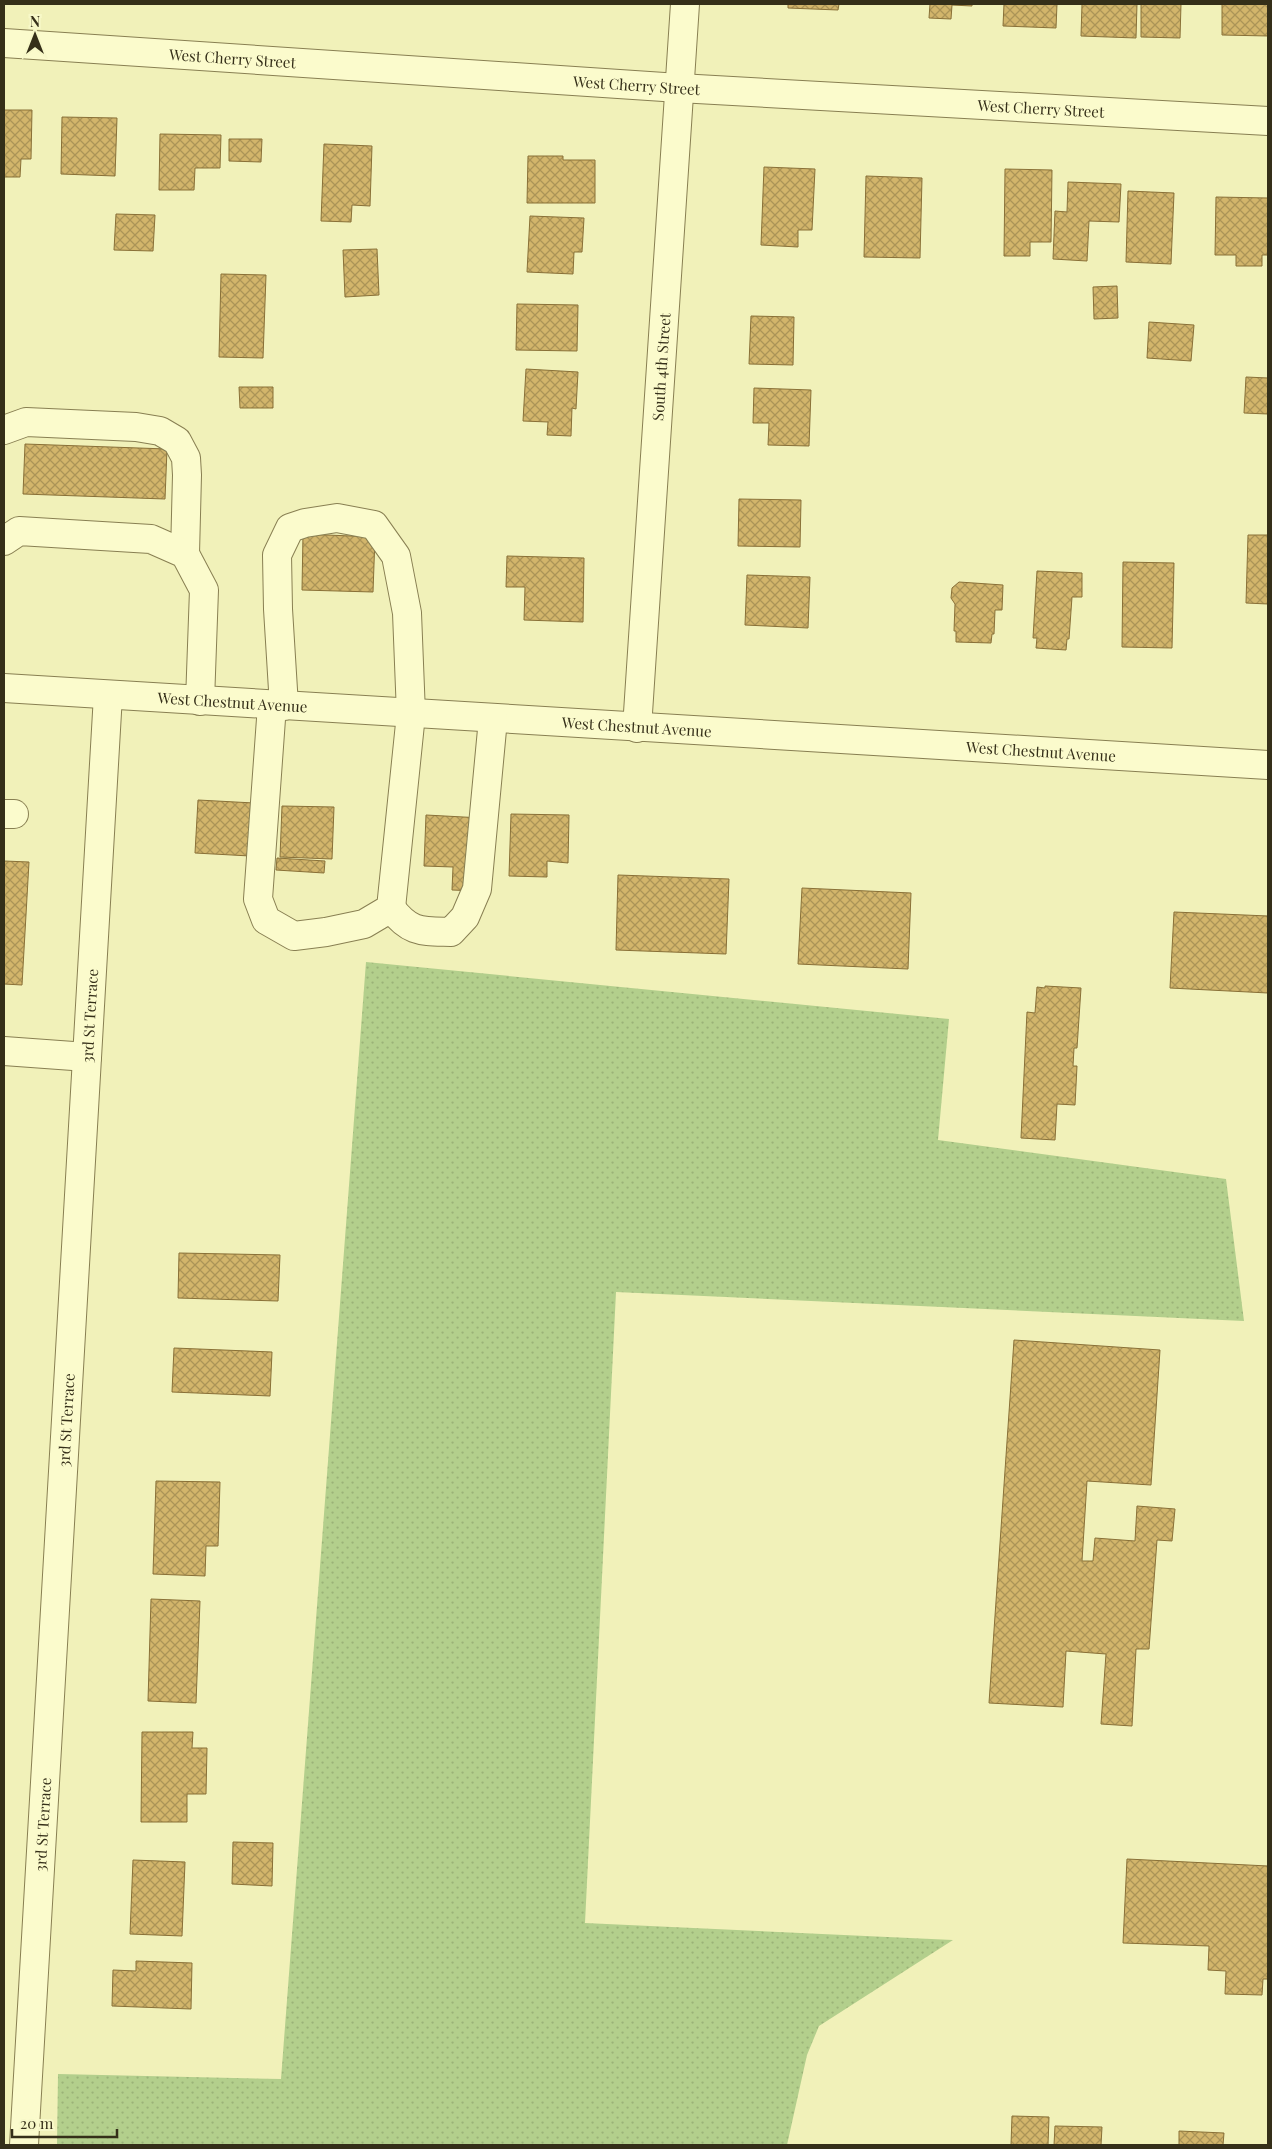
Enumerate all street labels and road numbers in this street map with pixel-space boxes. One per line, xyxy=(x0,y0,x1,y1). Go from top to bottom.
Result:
street label: West Cherry Street xyxy=(167,44,297,72)
street label: West Cherry Street xyxy=(572,71,701,99)
street label: West Cherry Street xyxy=(976,95,1106,122)
street label: South 4th Street xyxy=(647,311,675,421)
street label: West Chestnut Avenue xyxy=(156,687,308,716)
street label: West Chestnut Avenue xyxy=(560,712,712,741)
street label: West Chestnut Avenue xyxy=(965,737,1117,766)
street label: 3rd St Terrace xyxy=(77,968,102,1063)
street label: 3rd St Terrace xyxy=(53,1373,79,1468)
street label: 3rd St Terrace xyxy=(30,1777,55,1872)

